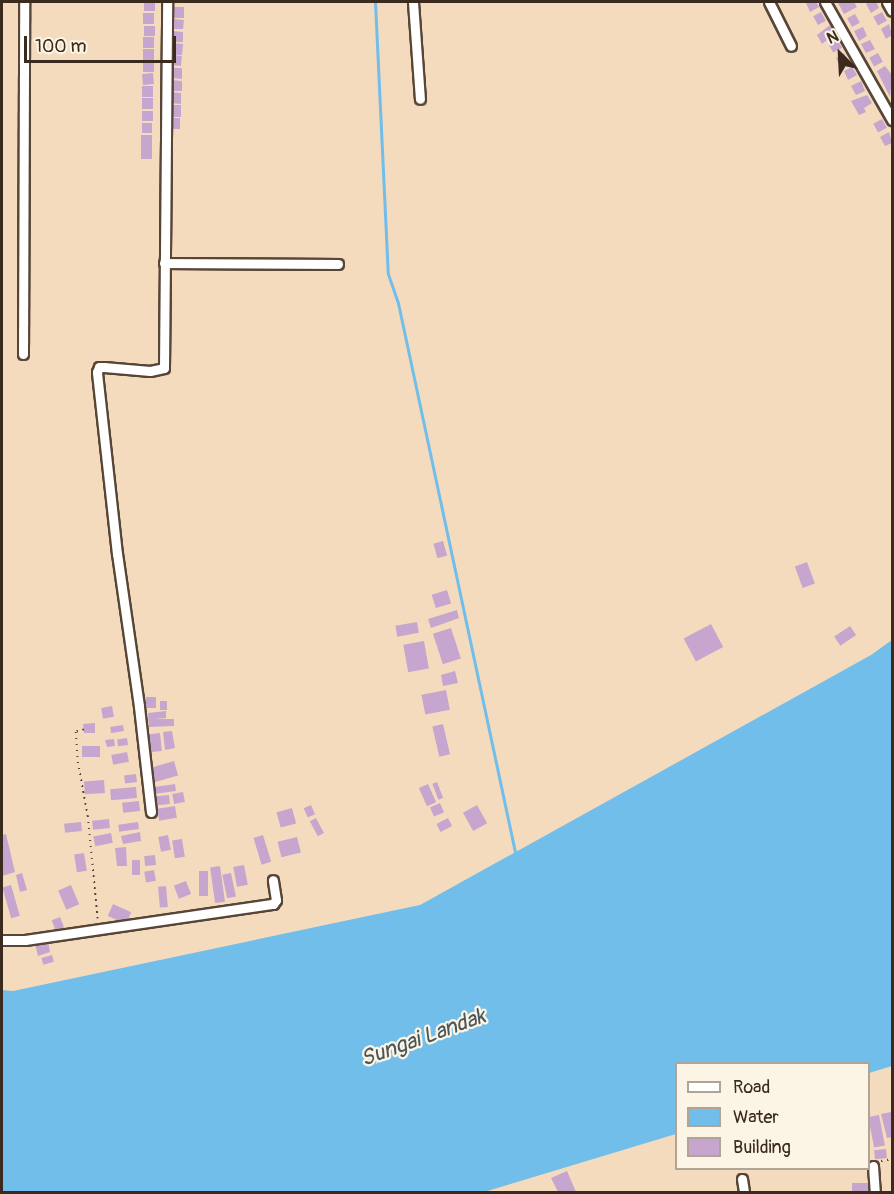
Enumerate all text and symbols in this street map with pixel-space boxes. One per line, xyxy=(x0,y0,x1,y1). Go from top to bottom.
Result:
scale bar xyxy=(27,24,178,62)
north arrow xyxy=(810,24,870,84)
text: N xyxy=(824,26,842,49)
text: 100 m xyxy=(35,35,87,58)
water label: Sungai Landak xyxy=(357,1003,489,1073)
legend xyxy=(675,1062,870,1170)
text: Road xyxy=(733,1076,770,1099)
text: Water xyxy=(733,1106,779,1129)
text: Building xyxy=(733,1136,791,1159)

